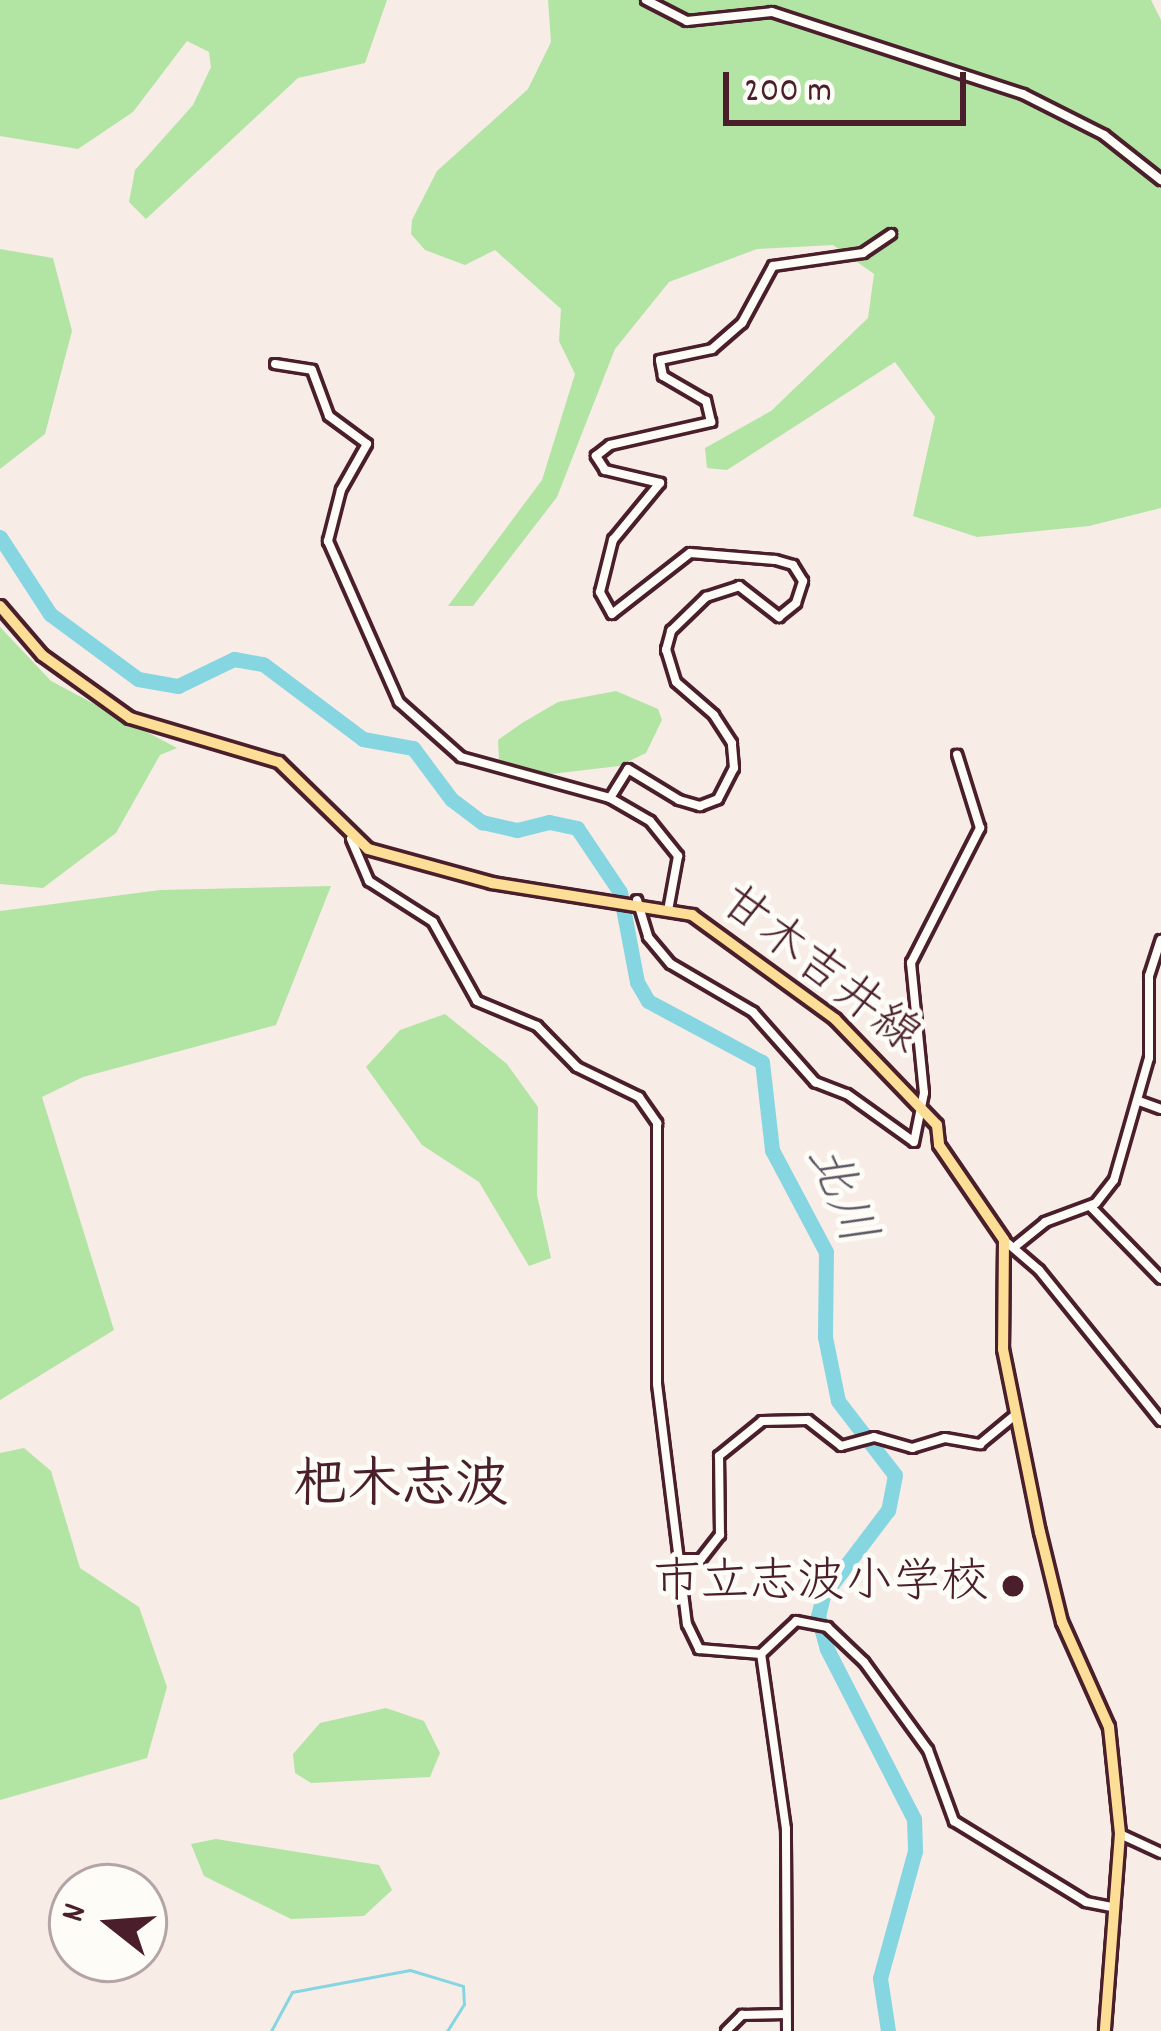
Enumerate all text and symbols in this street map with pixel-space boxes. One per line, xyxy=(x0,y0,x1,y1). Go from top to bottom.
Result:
scale bar xyxy=(729,48,972,122)
text: 200 m xyxy=(744,67,832,119)
street label: 甘木吉井線 xyxy=(706,875,930,1069)
water label: 北川 xyxy=(790,1137,884,1255)
district label: 杷木志波 xyxy=(293,1458,509,1522)
place label: 市立志波小学校 xyxy=(653,1557,989,1615)
marker: 市立志波小学校 xyxy=(1000,1573,1026,1599)
north arrow xyxy=(48,1863,168,1983)
text: N xyxy=(51,1899,101,1928)

